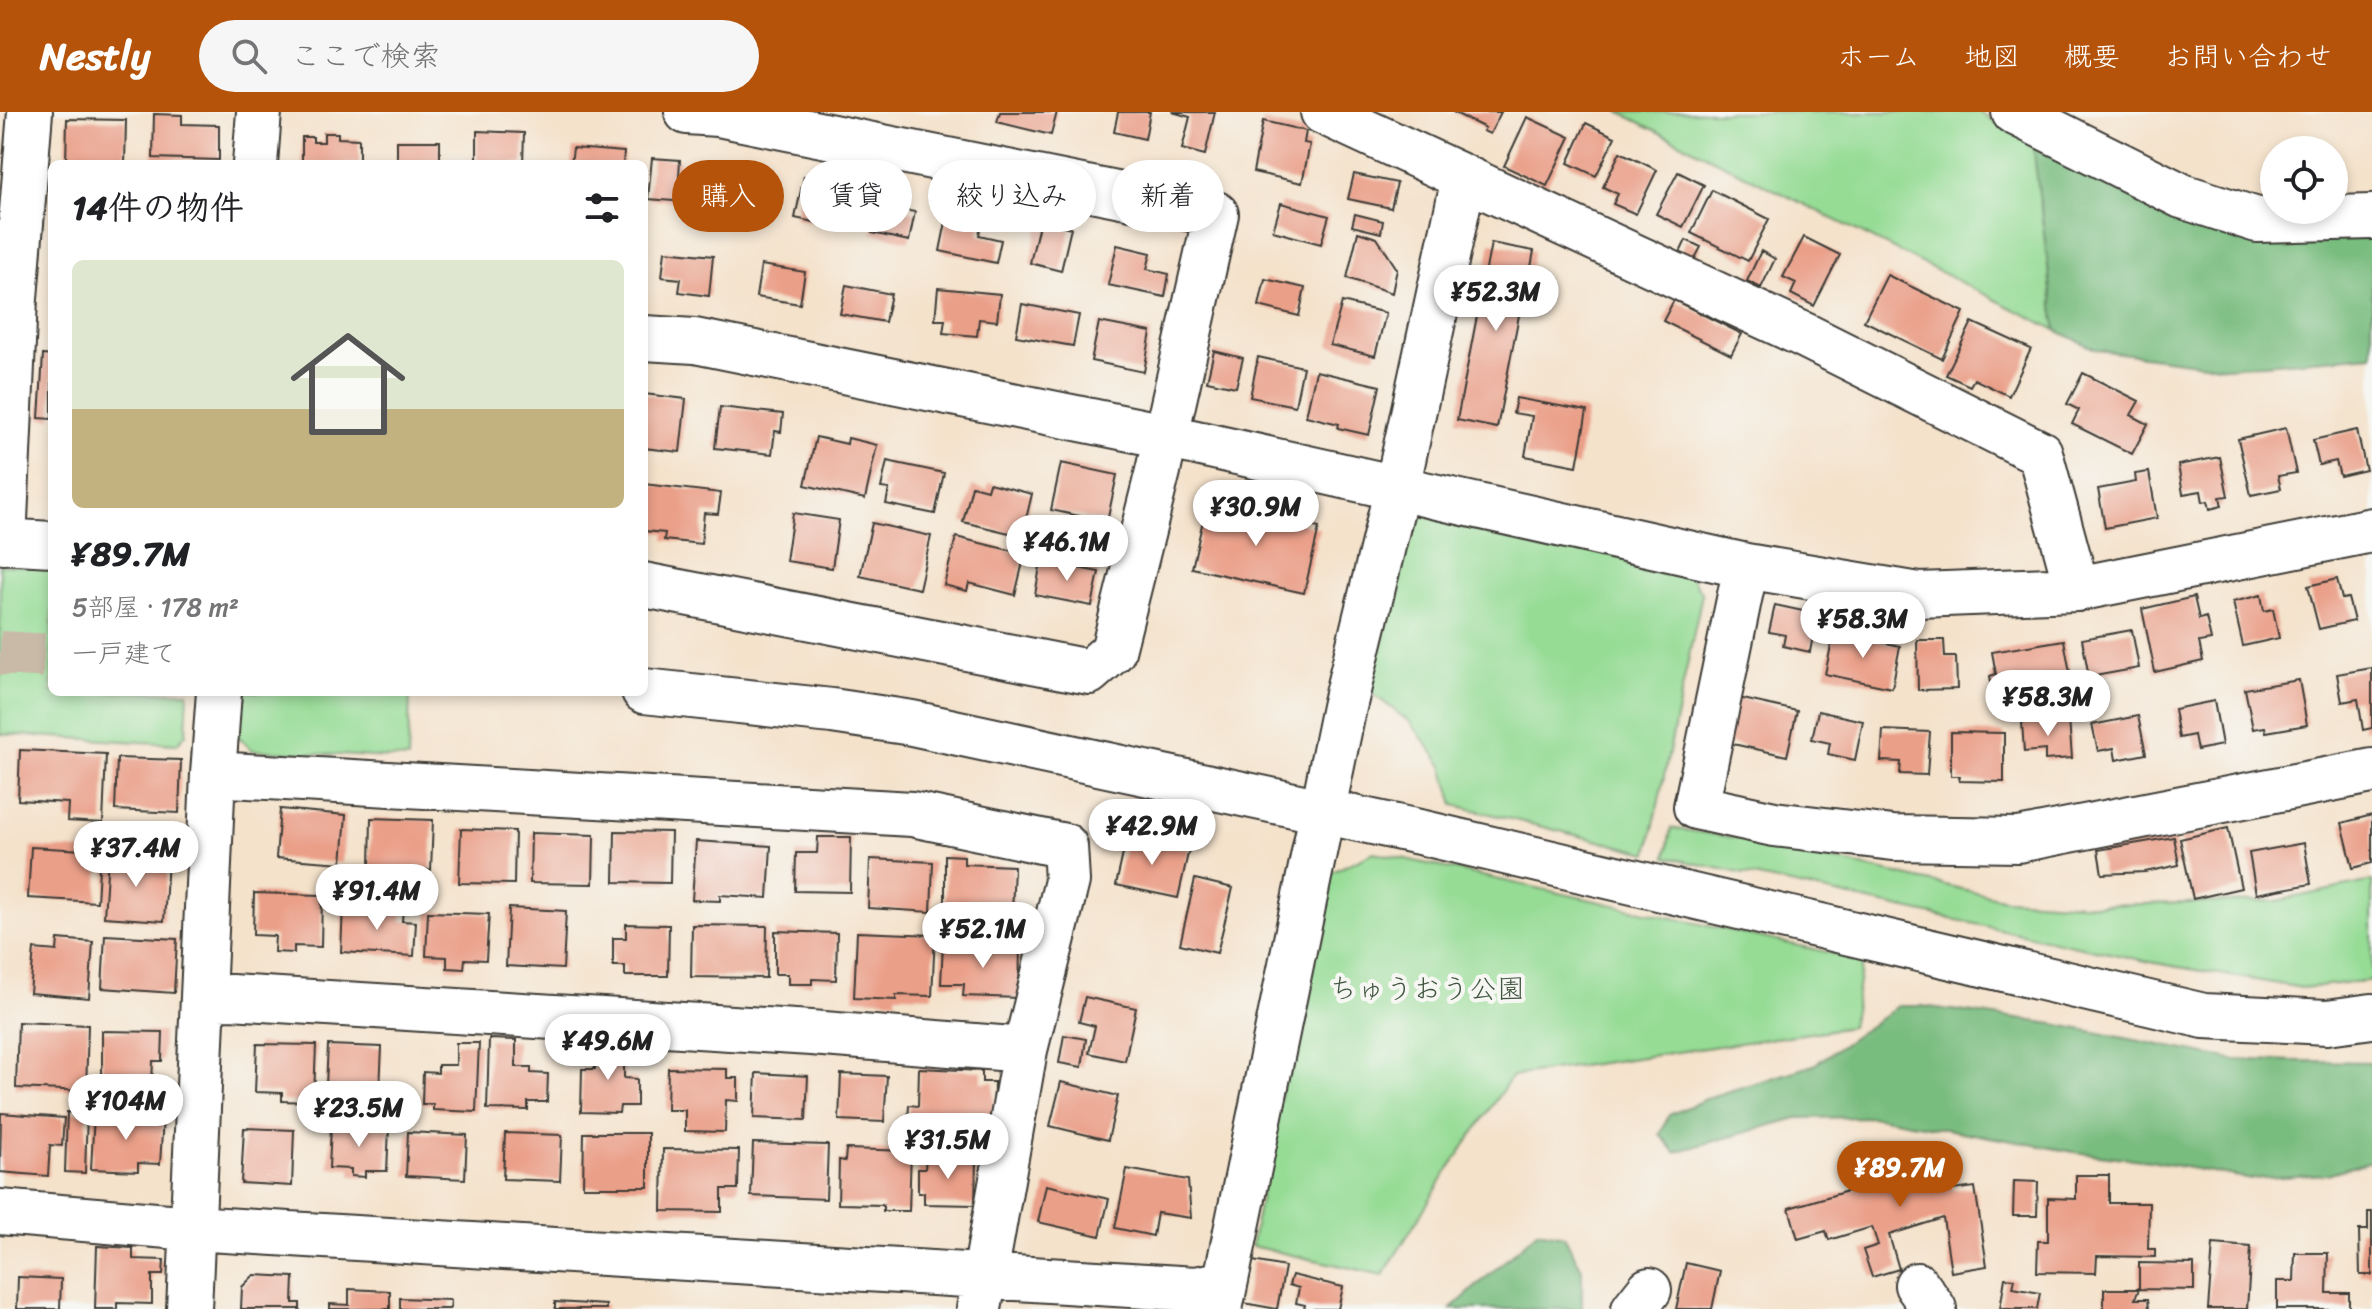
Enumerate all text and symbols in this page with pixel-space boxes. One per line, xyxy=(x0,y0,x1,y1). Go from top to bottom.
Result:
search box xyxy=(199,20,759,92)
text: Nestly xyxy=(40,23,151,90)
text: ここで検索 xyxy=(291,29,441,83)
text: ホーム xyxy=(1837,32,1920,81)
text: 地図 xyxy=(1964,32,2020,81)
text: 概要 xyxy=(2064,32,2120,81)
text: お問い合わせ xyxy=(2164,32,2332,81)
icon: search xyxy=(227,34,271,78)
map controls xyxy=(2260,136,2348,224)
button: locate xyxy=(2260,136,2348,224)
chip: 購入 xyxy=(672,160,784,232)
chip: 賃貸 xyxy=(800,160,912,232)
chip: 絞り込み xyxy=(928,160,1096,232)
chip: 新着 xyxy=(1112,160,1224,232)
text: 14件の物件 xyxy=(72,178,244,238)
icon: filters xyxy=(580,186,624,230)
pin: ¥52.3M xyxy=(1431,265,1561,333)
text: ¥52.3M xyxy=(1452,268,1540,314)
icon: home xyxy=(276,312,420,456)
pin: ¥30.9M xyxy=(1191,480,1321,548)
text: ¥30.9M xyxy=(1211,483,1301,529)
pin: ¥46.1M xyxy=(1002,515,1132,583)
text: ¥46.1M xyxy=(1024,518,1110,564)
text: ¥89.7M xyxy=(72,524,190,584)
text: 5部屋 · 178 m² xyxy=(72,584,239,630)
pin: ¥58.3M xyxy=(1798,592,1928,660)
text: ¥58.3M xyxy=(1818,595,1908,641)
text: 一戸建て xyxy=(72,630,176,676)
pin: ¥58.3M xyxy=(1983,670,2113,738)
text: ¥58.3M xyxy=(2003,673,2093,719)
pin: ¥42.9M xyxy=(1087,799,1217,867)
text: ¥42.9M xyxy=(1107,802,1197,848)
pin: ¥37.4M xyxy=(71,821,201,889)
text: ¥37.4M xyxy=(92,824,180,870)
pin: ¥91.4M xyxy=(312,864,442,932)
text: ¥91.4M xyxy=(334,867,420,913)
pin: ¥52.1M xyxy=(918,902,1048,970)
text: ¥52.1M xyxy=(940,905,1026,951)
park label: ちゅうおう公園 xyxy=(1329,964,1525,1013)
pin: ¥49.6M xyxy=(543,1014,673,1082)
text: ¥49.6M xyxy=(563,1017,653,1063)
pin: ¥104M xyxy=(70,1074,182,1142)
text: ¥104M xyxy=(86,1077,166,1123)
pin: ¥23.5M xyxy=(294,1081,424,1149)
text: ¥23.5M xyxy=(315,1084,403,1130)
pin: ¥31.5M xyxy=(883,1113,1013,1181)
text: ¥31.5M xyxy=(906,1116,990,1162)
pin: ¥89.7M xyxy=(1835,1141,1965,1209)
text: ¥89.7M xyxy=(1855,1144,1945,1190)

